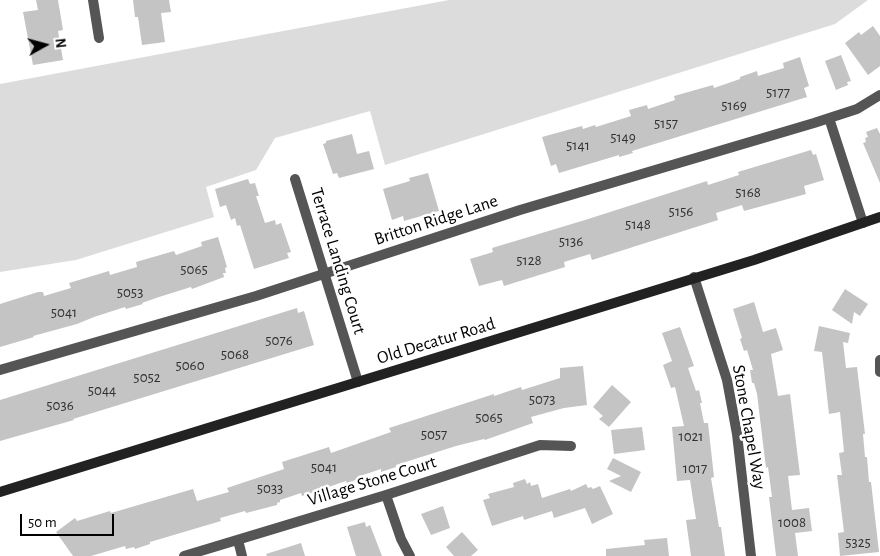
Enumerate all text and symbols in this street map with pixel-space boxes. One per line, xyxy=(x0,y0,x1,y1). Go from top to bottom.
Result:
north arrow xyxy=(20,20,70,70)
text: N xyxy=(52,37,67,49)
house number: 5177 xyxy=(766,83,790,101)
house number: 5169 xyxy=(721,96,747,114)
house number: 5157 xyxy=(654,114,678,132)
house number: 5149 xyxy=(610,128,636,146)
house number: 5141 xyxy=(566,136,590,154)
house number: 5168 xyxy=(735,183,761,201)
street label: Terrace Landing Court xyxy=(305,185,371,337)
street label: Britton Ridge Lane xyxy=(371,190,501,250)
house number: 5156 xyxy=(669,202,693,220)
house number: 5148 xyxy=(625,215,651,233)
house number: 5136 xyxy=(559,232,583,250)
house number: 5128 xyxy=(516,251,542,269)
house number: 5065 xyxy=(180,260,208,278)
house number: 5053 xyxy=(117,283,143,301)
house number: 5041 xyxy=(51,303,77,321)
street label: Old Decatur Road xyxy=(374,313,498,369)
house number: 5076 xyxy=(265,331,293,349)
house number: 5068 xyxy=(221,345,249,363)
house number: 5060 xyxy=(175,356,205,374)
street label: Stone Chapel Way xyxy=(727,363,771,491)
house number: 5052 xyxy=(133,368,161,386)
house number: 5044 xyxy=(88,381,116,399)
house number: 5073 xyxy=(529,390,555,408)
house number: 5036 xyxy=(46,396,74,414)
house number: 5065 xyxy=(475,408,503,426)
house number: 5057 xyxy=(421,425,447,443)
house number: 1021 xyxy=(678,427,704,445)
street label: Village Stone Court xyxy=(305,451,439,511)
house number: 5041 xyxy=(311,458,337,476)
house number: 1017 xyxy=(683,459,707,477)
house number: 5033 xyxy=(257,479,283,497)
scale bar xyxy=(22,504,116,536)
house number: 1008 xyxy=(778,513,806,531)
text: 50 m xyxy=(28,515,57,530)
house number: 5325 xyxy=(845,533,871,551)

